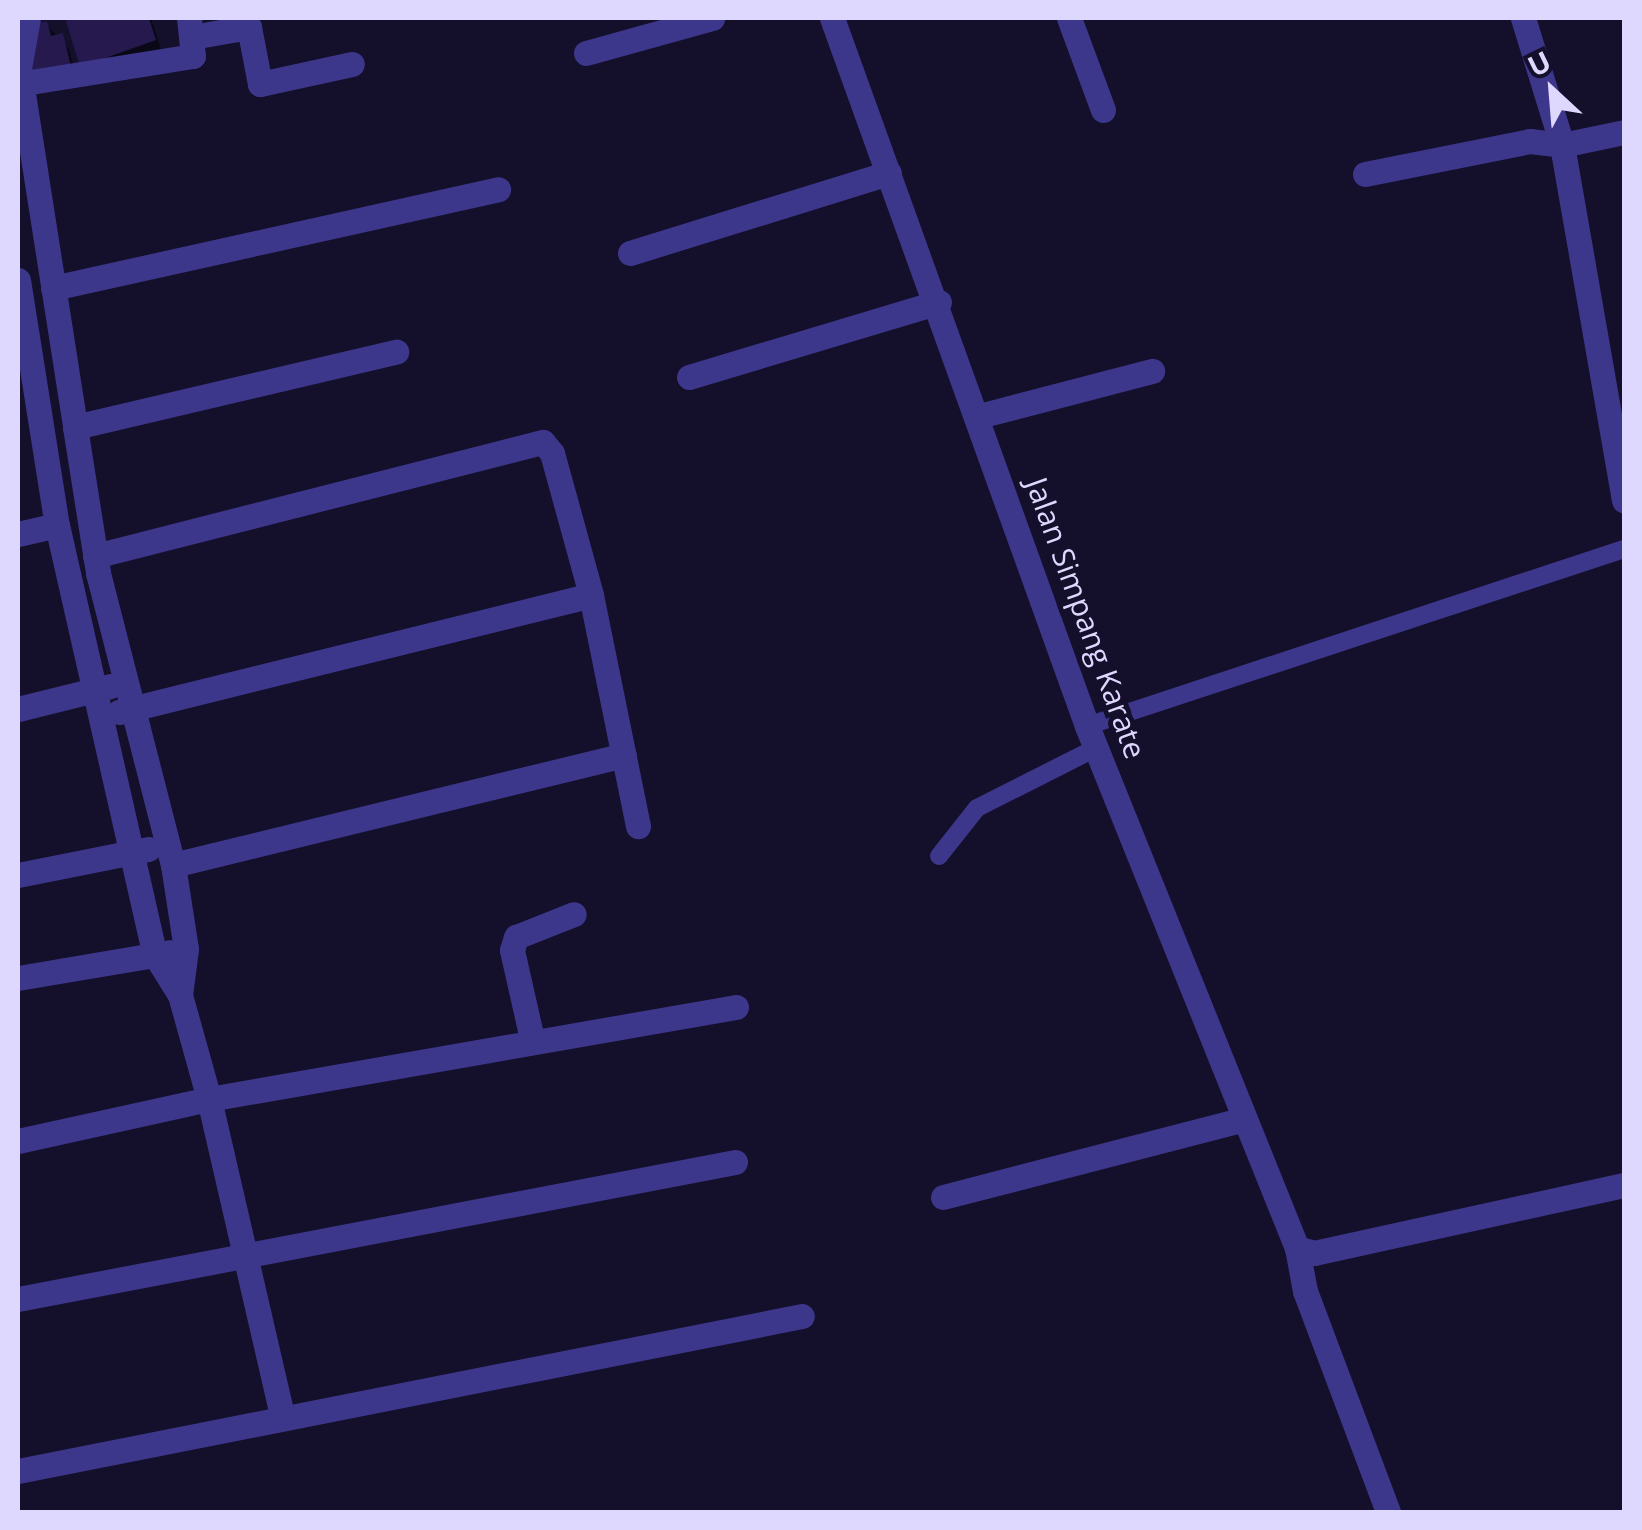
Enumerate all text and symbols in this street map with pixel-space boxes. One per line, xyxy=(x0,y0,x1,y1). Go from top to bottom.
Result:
north arrow xyxy=(1502,40,1602,140)
text: U xyxy=(1521,41,1557,85)
street label: Jalan Simpang Karate xyxy=(1018,473,1154,763)

